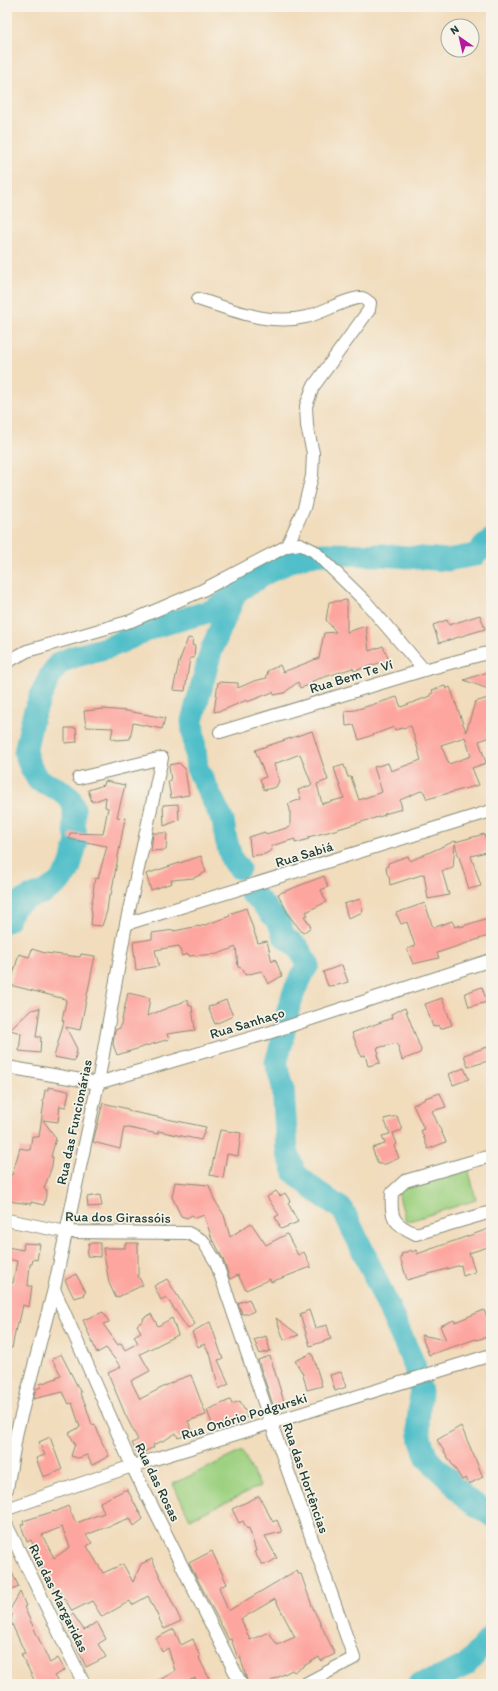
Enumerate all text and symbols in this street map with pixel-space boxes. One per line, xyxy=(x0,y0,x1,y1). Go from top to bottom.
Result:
north arrow xyxy=(440,18,480,58)
text: N xyxy=(448,23,461,38)
street label: Rua Bem Te Ví xyxy=(307,656,395,697)
street label: Rua Sabiá xyxy=(273,837,336,871)
street label: Rua Sanhaço xyxy=(208,1004,287,1043)
street label: Rua das Funcionárias xyxy=(53,1058,96,1186)
street label: Rua dos Girassóis xyxy=(65,1208,171,1227)
street label: Rua Onório Podgurski xyxy=(179,1389,309,1444)
street label: Rua das Hortências xyxy=(279,1421,332,1536)
street label: Rua das Rosas xyxy=(131,1440,184,1524)
street label: Rua das Margaridas xyxy=(25,1541,92,1655)

